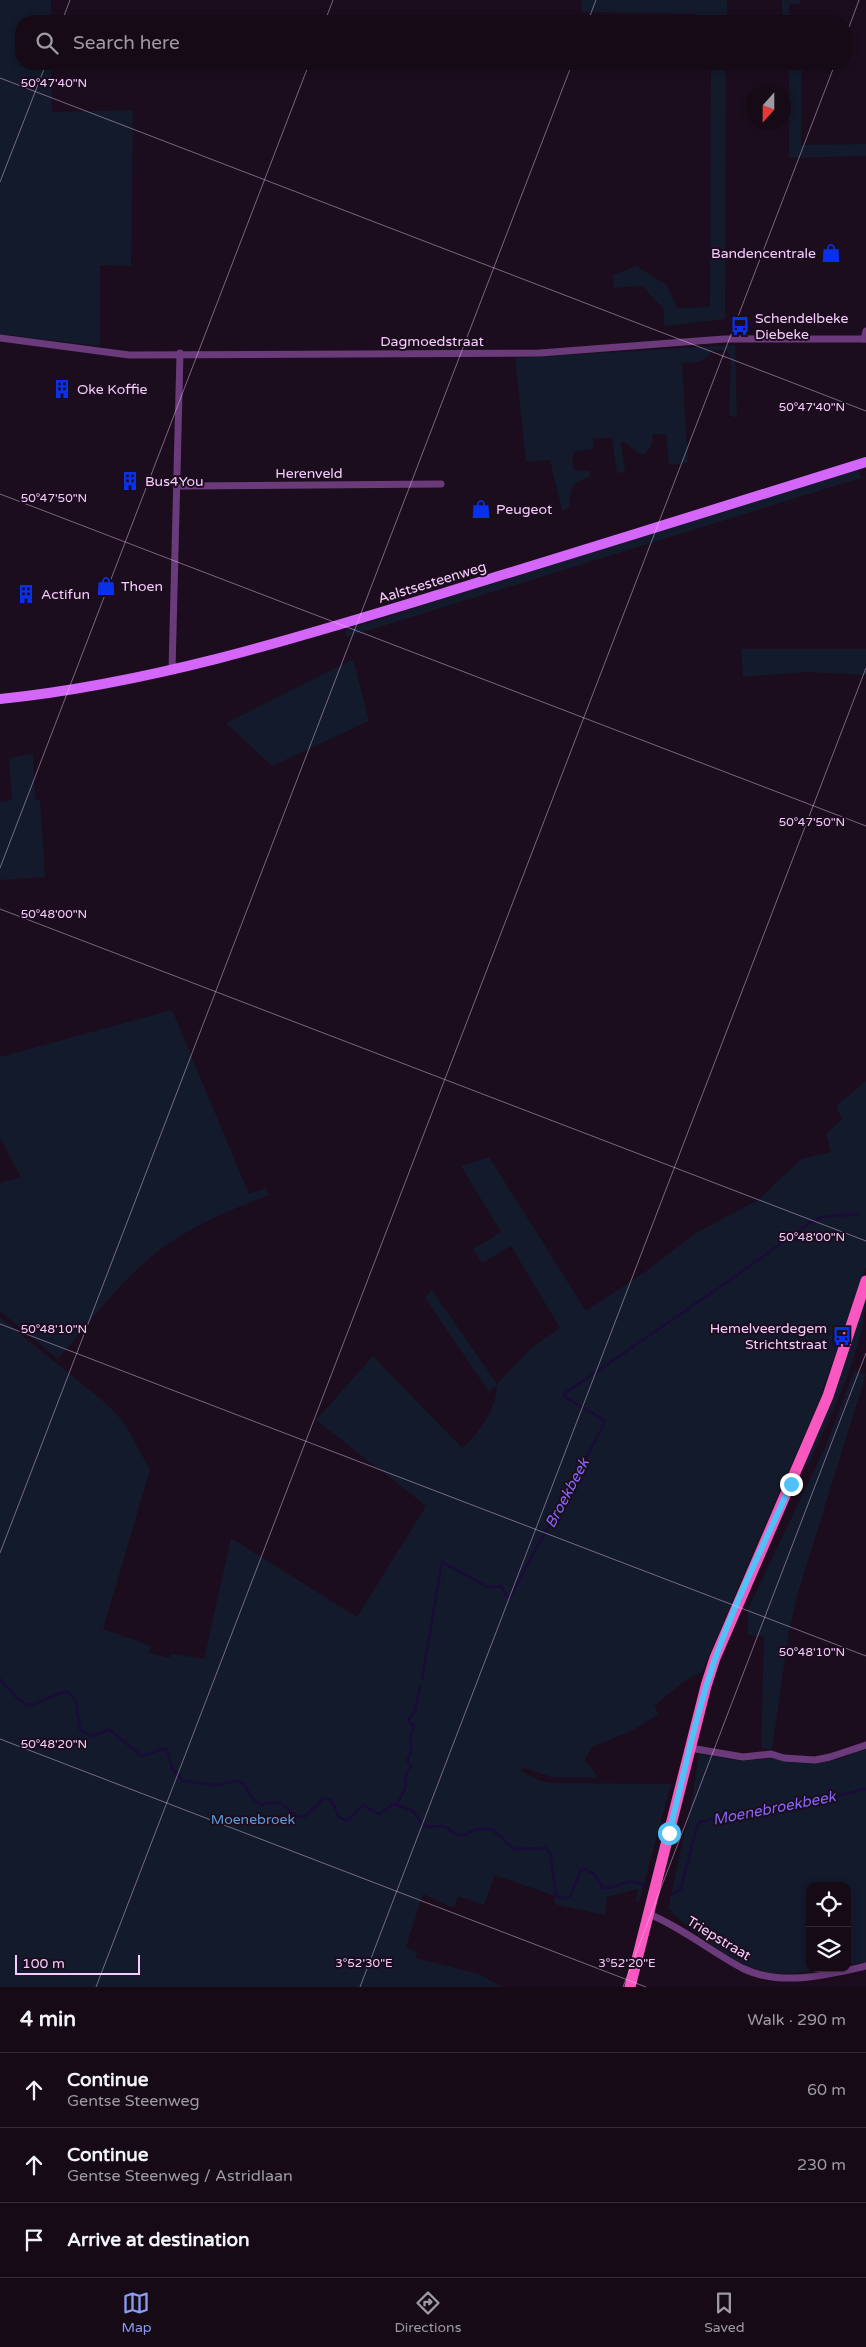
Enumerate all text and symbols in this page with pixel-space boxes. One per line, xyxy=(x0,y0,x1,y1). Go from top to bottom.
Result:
search box xyxy=(15,15,851,70)
icon: search xyxy=(33,29,61,57)
text: Search here xyxy=(73,32,180,54)
text: 50°47'40"N xyxy=(21,76,87,90)
north arrow xyxy=(746,85,791,130)
shop icon: Bandencentrale xyxy=(820,242,842,264)
place label: Bandencentrale xyxy=(711,245,816,262)
place label: Schendelbeke Diebeke xyxy=(755,310,849,343)
bus stop icon: Schendelbeke Diebeke xyxy=(729,315,751,337)
street label: Dagmoedstraat xyxy=(380,333,484,350)
building icon: Oke Koffie xyxy=(51,378,73,400)
place label: Oke Koffie xyxy=(77,381,148,398)
text: 50°47'40"N xyxy=(779,400,845,414)
street label: Herenveld xyxy=(275,465,343,482)
building icon: Bus4You xyxy=(119,470,141,492)
place label: Bus4You xyxy=(145,473,204,490)
text: 50°47'50"N xyxy=(21,491,87,505)
shop icon: Peugeot xyxy=(470,498,492,520)
place label: Peugeot xyxy=(496,501,553,518)
street label: Aalstsesteenweg xyxy=(376,558,488,607)
shop icon: Thoen xyxy=(95,575,117,597)
place label: Thoen xyxy=(121,578,163,595)
building icon: Actifun xyxy=(15,583,37,605)
place label: Actifun xyxy=(41,586,90,603)
text: 50°47'50"N xyxy=(779,815,845,829)
text: 50°48'00"N xyxy=(21,907,87,921)
text: 50°48'00"N xyxy=(779,1230,845,1244)
place label: Hemelveerdegem Strichtstraat xyxy=(710,1320,828,1353)
text: 50°48'10"N xyxy=(21,1322,87,1336)
bus stop icon: Hemelveerdegem Strichtstraat xyxy=(831,1325,853,1347)
water label: Broekbeek xyxy=(541,1454,594,1531)
route end xyxy=(780,1473,803,1496)
text: 50°48'10"N xyxy=(779,1645,845,1659)
text: 50°48'20"N xyxy=(21,1737,87,1751)
water label: Moenebroekbeek xyxy=(711,1787,839,1829)
park label: Moenebroek xyxy=(211,1811,295,1828)
route start xyxy=(658,1822,681,1845)
map controls xyxy=(806,1882,851,1972)
button: locate xyxy=(806,1882,851,1927)
street label: Triepstraat xyxy=(684,1913,754,1964)
button: layers xyxy=(806,1927,851,1972)
scale bar xyxy=(15,1952,140,1975)
text: 100 m xyxy=(22,1955,65,1972)
text: 3°52'30"E xyxy=(335,1956,393,1970)
text: 3°52'20"E xyxy=(598,1956,656,1970)
text: 4 min xyxy=(20,2007,76,2032)
text: Walk · 290 m xyxy=(747,2010,846,2030)
text: Continue xyxy=(67,2069,149,2091)
icon: ahead xyxy=(20,2076,48,2104)
text: 60 m xyxy=(807,2080,846,2100)
text: Gentse Steenweg xyxy=(67,2091,200,2111)
text: Continue xyxy=(67,2144,149,2166)
icon: ahead xyxy=(20,2151,48,2179)
text: 230 m xyxy=(797,2155,846,2175)
text: Gentse Steenweg / Astridlaan xyxy=(67,2166,293,2186)
icon: arrive xyxy=(20,2226,48,2254)
text: Arrive at destination xyxy=(67,2229,250,2251)
tab: Map xyxy=(121,2289,152,2336)
tab: Directions xyxy=(394,2289,461,2336)
tab: Saved xyxy=(704,2289,745,2336)

